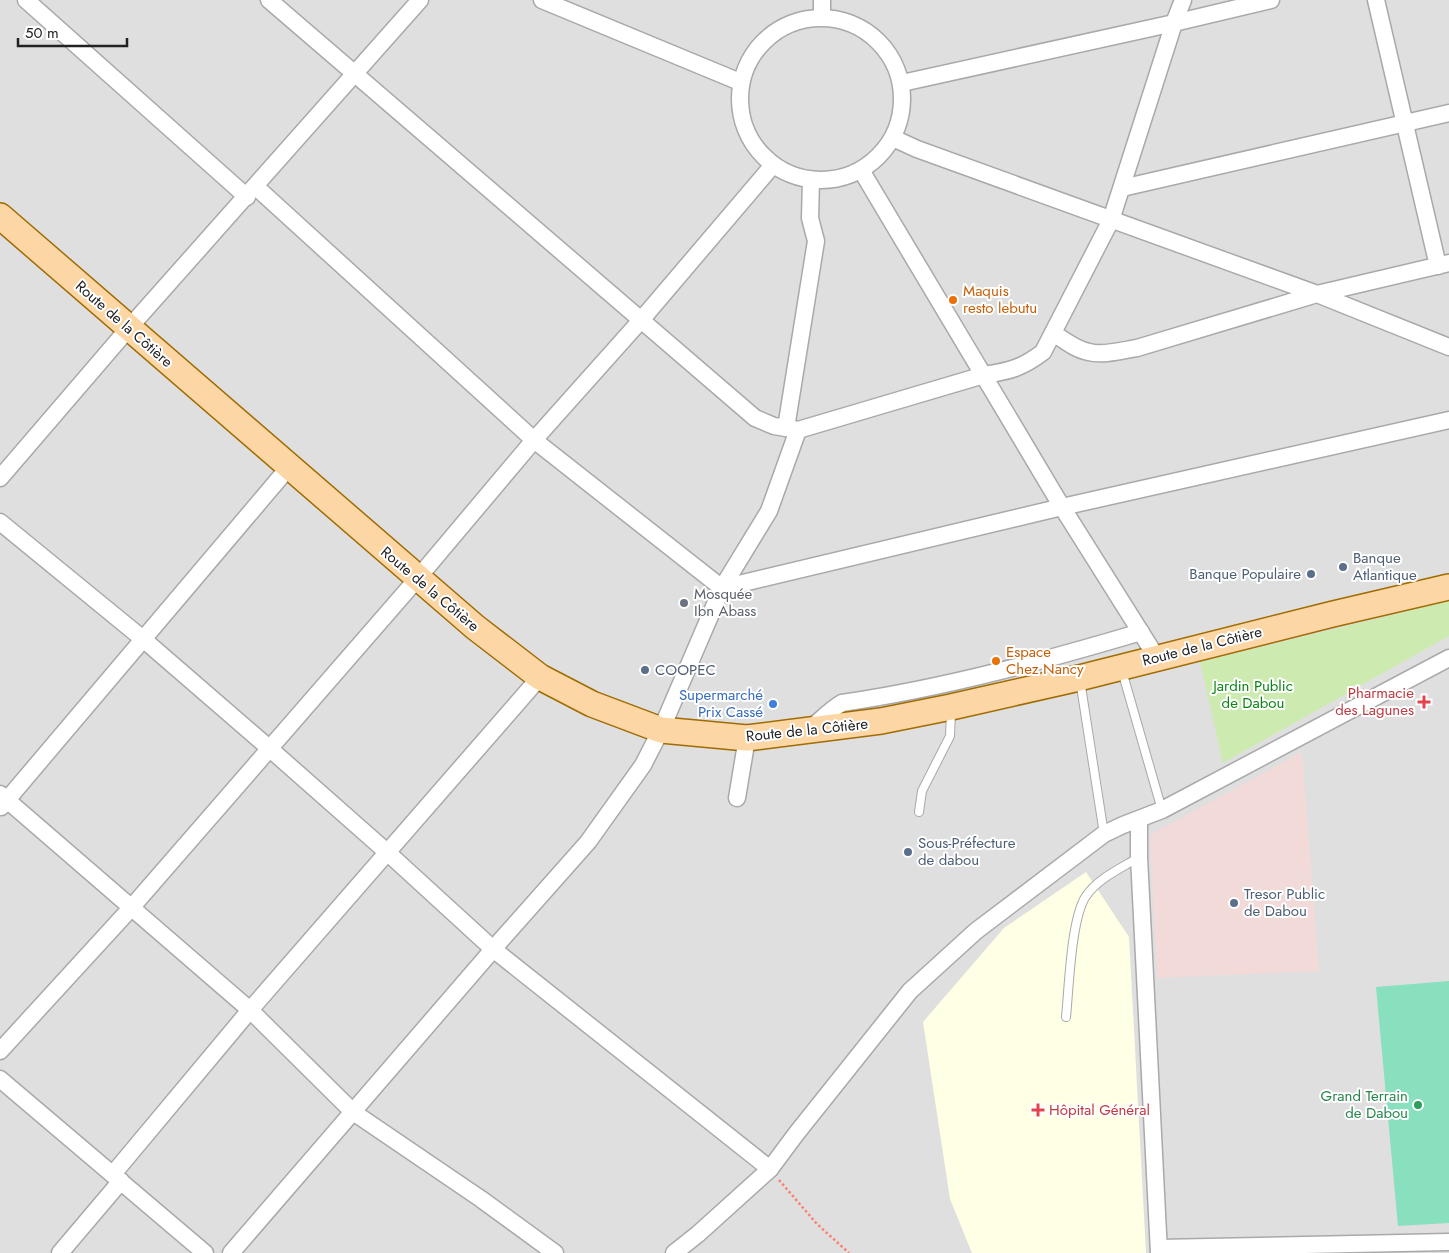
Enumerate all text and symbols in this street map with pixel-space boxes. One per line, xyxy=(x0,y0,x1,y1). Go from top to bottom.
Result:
scale bar xyxy=(18,15,126,47)
text: 50 m xyxy=(25,22,59,44)
street label: Route de la Côtière xyxy=(71,275,178,373)
place label: Maquis resto lebutu xyxy=(963,280,1037,319)
marker: Maquis resto lebutu xyxy=(947,294,959,306)
street label: Route de la Côtière xyxy=(376,541,484,637)
place label: Banque Atlantique xyxy=(1353,547,1417,586)
marker: Banque Atlantique xyxy=(1337,561,1349,573)
place label: Banque Populaire xyxy=(1189,563,1301,585)
marker: Banque Populaire xyxy=(1305,568,1317,580)
place label: Mosquée Ibn Abass xyxy=(694,583,756,622)
marker: Mosquée Ibn Abass xyxy=(678,597,690,609)
street label: Route de la Côtière xyxy=(1140,620,1264,672)
place label: Espace Chez Nancy xyxy=(1006,641,1084,680)
marker: Espace Chez Nancy xyxy=(990,655,1002,667)
place label: COOPEC xyxy=(655,659,716,681)
marker: COOPEC xyxy=(639,664,651,676)
park label: Jardin Public de Dabou xyxy=(1211,675,1293,714)
place label: Pharmacie des Lagunes xyxy=(1335,682,1414,721)
place label: Supermarché Prix Cassé xyxy=(679,684,763,723)
marker: Pharmacie des Lagunes xyxy=(1418,696,1430,708)
marker: Supermarché Prix Cassé xyxy=(767,698,779,710)
street label: Route de la Côtière xyxy=(745,713,869,747)
place label: Sous-Préfecture de dabou xyxy=(918,832,1016,871)
marker: Sous-Préfecture de dabou xyxy=(902,846,914,858)
place label: Tresor Public de Dabou xyxy=(1244,883,1325,922)
marker: Tresor Public de Dabou xyxy=(1228,897,1240,909)
place label: Grand Terrain de Dabou xyxy=(1321,1085,1408,1124)
place label: Hôpital Général xyxy=(1049,1099,1150,1121)
marker: Grand Terrain de Dabou xyxy=(1412,1099,1424,1111)
marker: Hôpital Général xyxy=(1031,1103,1045,1117)

